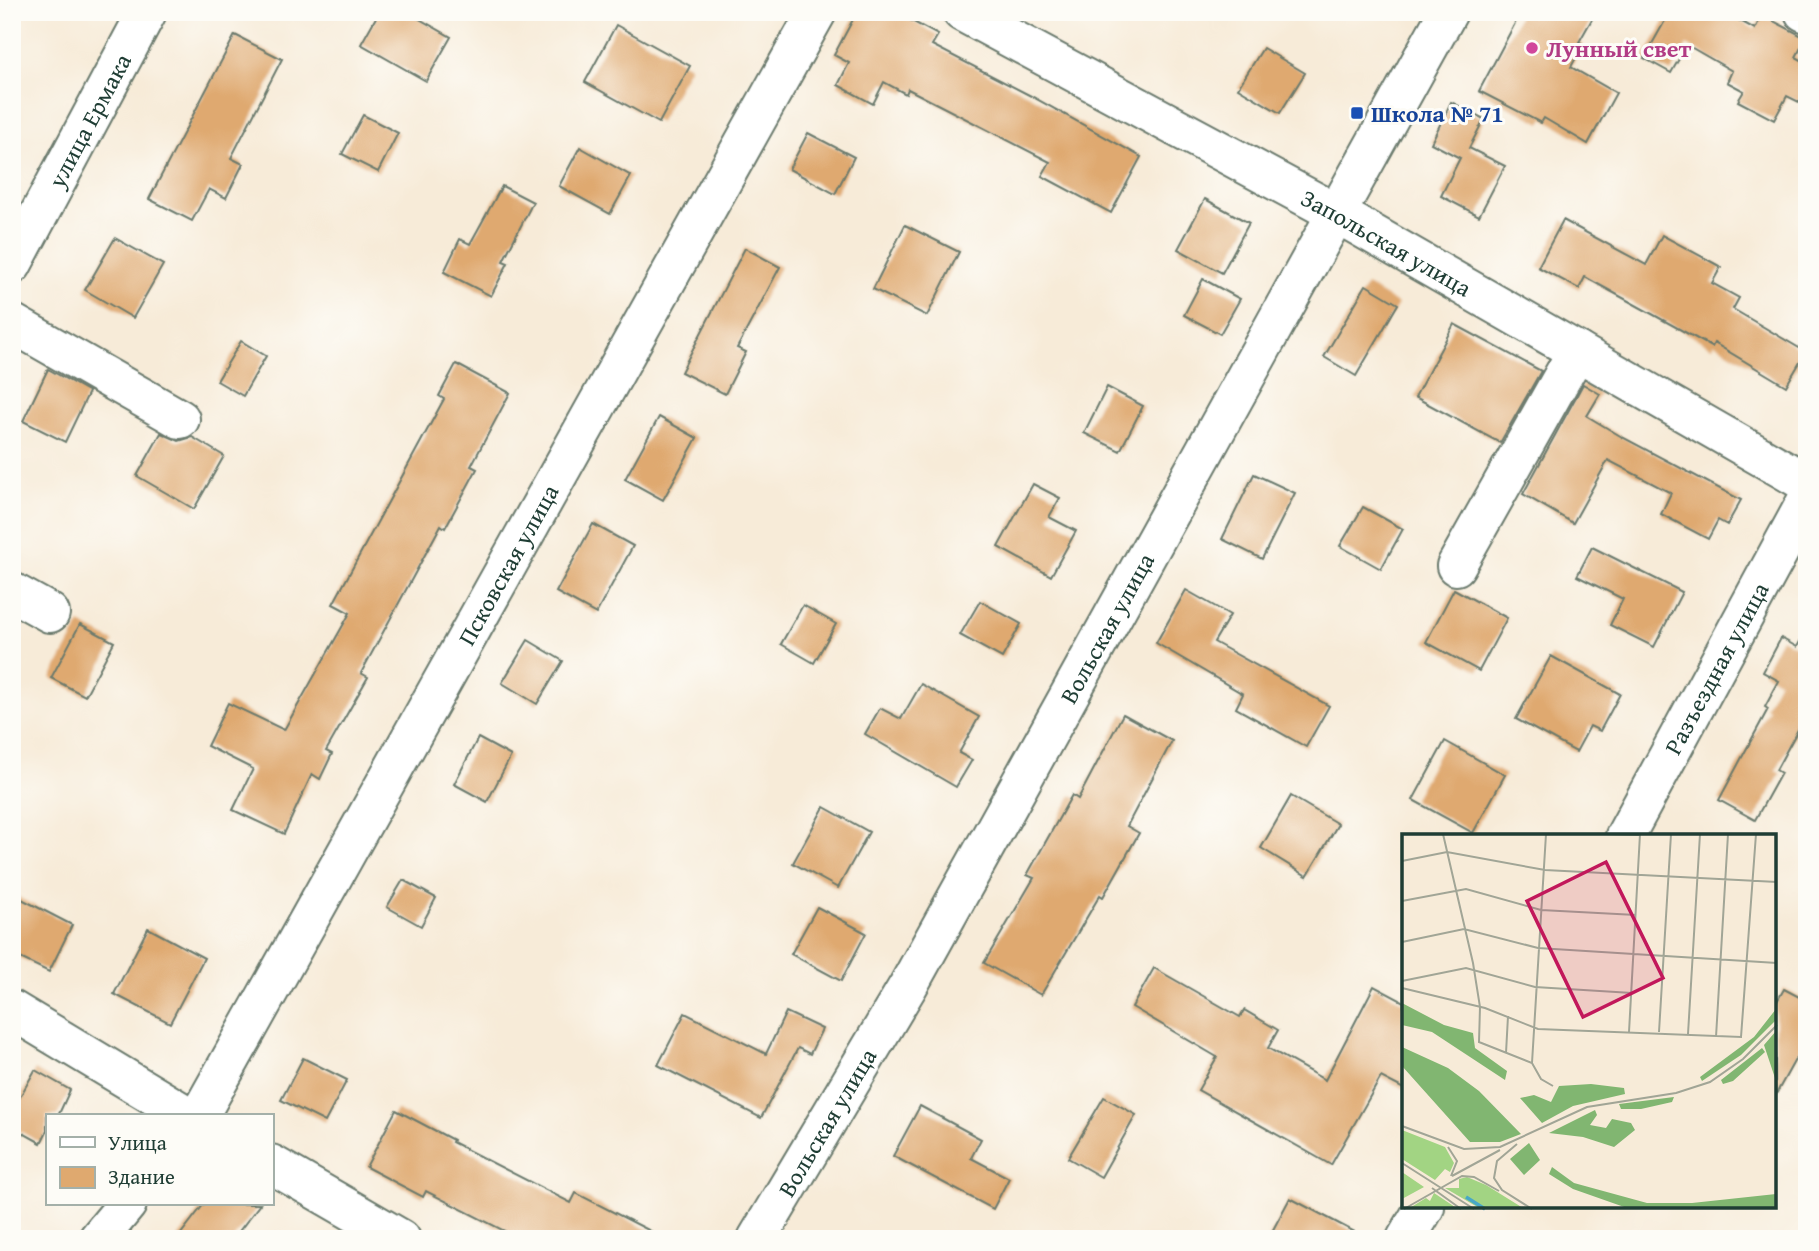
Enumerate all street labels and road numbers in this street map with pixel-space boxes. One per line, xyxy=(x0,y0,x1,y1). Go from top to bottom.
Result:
street label: улица Ермака xyxy=(39,46,140,195)
street label: Запольская улица xyxy=(1295,180,1479,305)
street label: Псковская улица xyxy=(449,477,567,651)
street label: Вольская улица xyxy=(1051,546,1163,710)
street label: Разъездная улица xyxy=(1655,575,1777,760)
street label: Вольская улица xyxy=(769,1041,885,1203)

